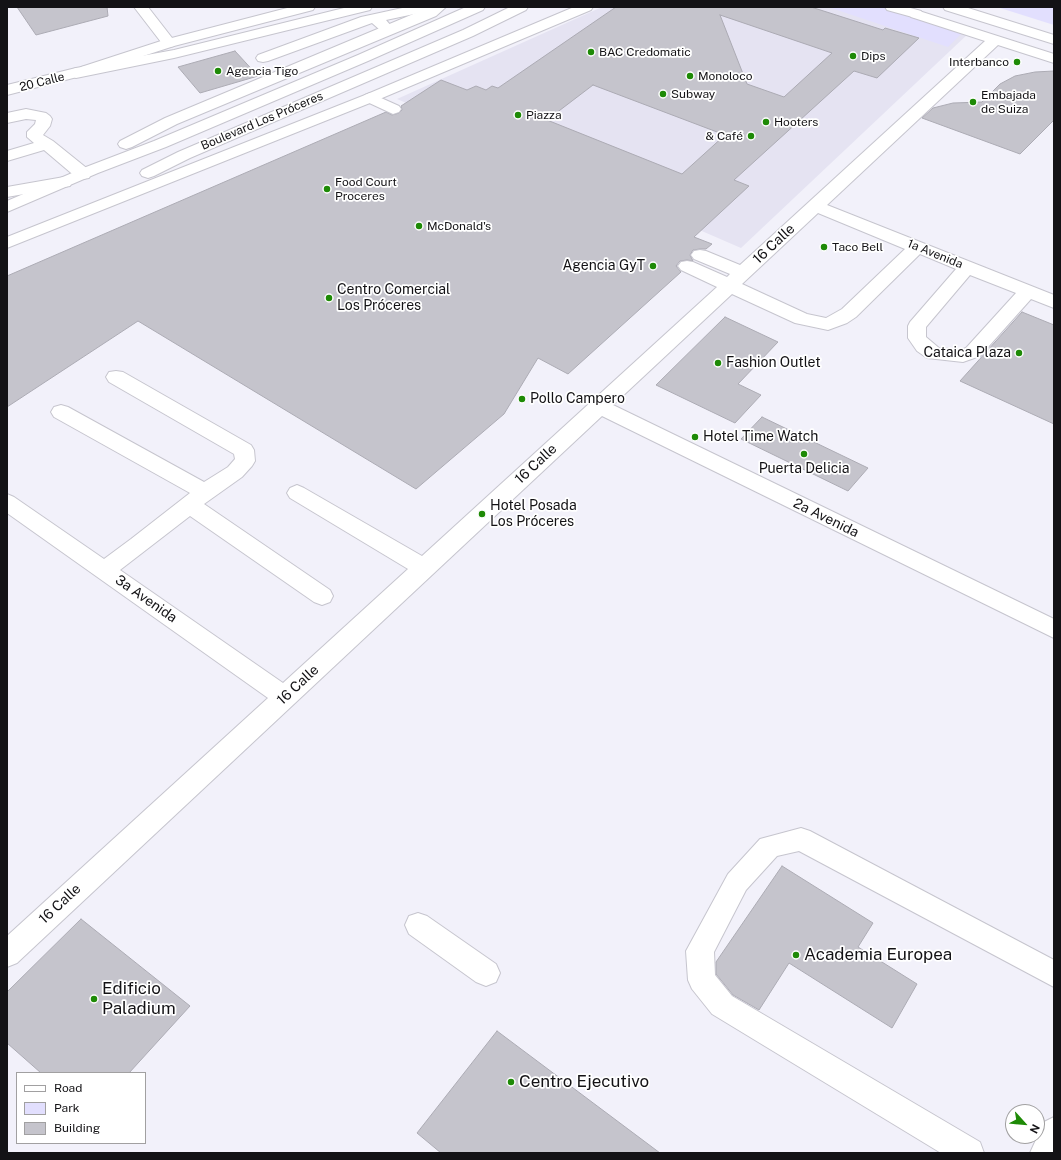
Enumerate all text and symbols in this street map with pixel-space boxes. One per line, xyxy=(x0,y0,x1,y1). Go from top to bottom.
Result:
place label: BAC Credomatic xyxy=(599,45,691,59)
marker: BAC Credomatic xyxy=(586,47,596,57)
place label: Dips xyxy=(861,49,886,63)
marker: Dips xyxy=(848,51,858,61)
place label: Interbanco xyxy=(949,55,1009,69)
marker: Interbanco xyxy=(1012,57,1022,67)
place label: Agencia Tigo xyxy=(226,64,298,78)
marker: Agencia Tigo xyxy=(213,66,223,76)
street label: 20 Calle xyxy=(18,69,66,95)
place label: Monoloco xyxy=(698,69,752,83)
marker: Monoloco xyxy=(685,71,695,81)
place label: Subway xyxy=(671,87,715,101)
place label: Embajada de Suiza xyxy=(981,88,1036,116)
street label: Boulevard Los Próceres xyxy=(199,89,325,153)
marker: Subway xyxy=(658,89,668,99)
marker: Embajada de Suiza xyxy=(968,97,978,107)
place label: Piazza xyxy=(526,108,562,122)
marker: Piazza xyxy=(513,110,523,120)
place label: Hooters xyxy=(774,115,818,129)
marker: Hooters xyxy=(761,117,771,127)
place label: & Café xyxy=(705,129,743,143)
marker: & Café xyxy=(746,131,756,141)
place label: Food Court Proceres xyxy=(335,175,397,203)
marker: Food Court Proceres xyxy=(322,184,332,194)
place label: McDonald's xyxy=(427,219,491,233)
street label: 16 Calle xyxy=(750,220,798,268)
marker: McDonald's xyxy=(414,221,424,231)
street label: 1a Avenida xyxy=(905,236,965,272)
place label: Taco Bell xyxy=(832,240,883,254)
marker: Taco Bell xyxy=(819,242,829,252)
place label: Agencia GyT xyxy=(563,258,645,274)
marker: Agencia GyT xyxy=(648,261,658,271)
place label: Centro Comercial Los Próceres xyxy=(337,282,450,314)
marker: Centro Comercial Los Próceres xyxy=(324,293,334,303)
place label: Cataica Plaza xyxy=(923,345,1011,361)
marker: Cataica Plaza xyxy=(1014,348,1024,358)
place label: Fashion Outlet xyxy=(726,355,821,371)
marker: Fashion Outlet xyxy=(713,358,723,368)
place label: Pollo Campero xyxy=(530,391,625,407)
marker: Pollo Campero xyxy=(517,394,527,404)
place label: Hotel Time Watch xyxy=(703,429,818,445)
marker: Hotel Time Watch xyxy=(690,432,700,442)
street label: 16 Calle xyxy=(512,440,560,488)
marker: Puerta Delicia xyxy=(799,449,809,459)
place label: Puerta Delicia xyxy=(759,461,849,477)
street label: 2a Avenida xyxy=(790,495,862,541)
place label: Hotel Posada Los Próceres xyxy=(490,498,577,530)
marker: Hotel Posada Los Próceres xyxy=(477,509,487,519)
street label: 3a Avenida xyxy=(112,572,180,626)
street label: 16 Calle xyxy=(274,661,322,709)
street label: 16 Calle xyxy=(36,880,84,928)
place label: Academia Europea xyxy=(804,945,952,965)
marker: Academia Europea xyxy=(791,950,801,960)
place label: Edificio Paladium xyxy=(102,979,176,1019)
marker: Edificio Paladium xyxy=(89,994,99,1004)
legend xyxy=(16,1072,146,1144)
place label: Centro Ejecutivo xyxy=(519,1072,649,1092)
marker: Centro Ejecutivo xyxy=(506,1077,516,1087)
text: Road xyxy=(54,1081,82,1095)
text: Park xyxy=(54,1101,80,1115)
north arrow xyxy=(1005,1104,1045,1144)
text: Building xyxy=(54,1121,100,1135)
text: N xyxy=(1028,1122,1042,1136)

